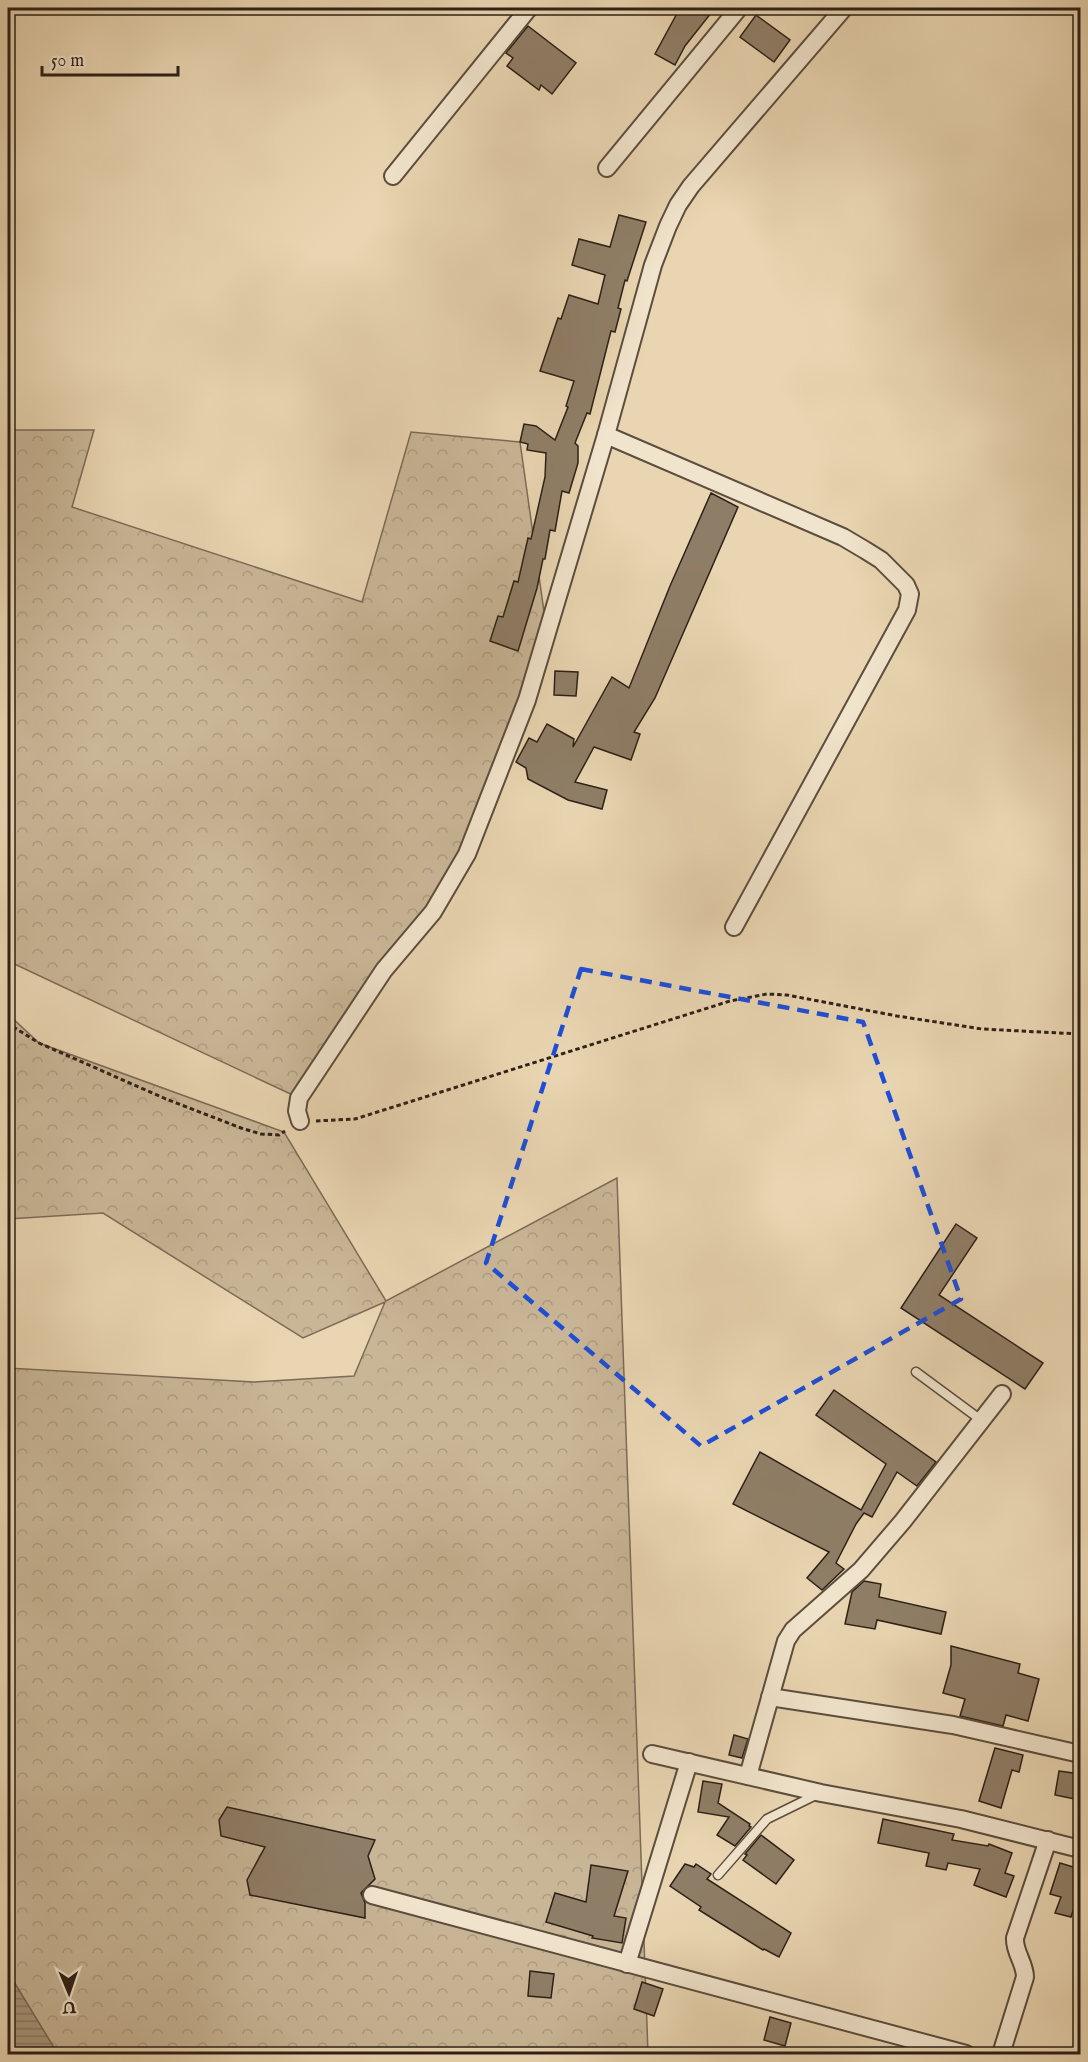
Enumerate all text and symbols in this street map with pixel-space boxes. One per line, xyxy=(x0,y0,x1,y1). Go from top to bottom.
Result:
scale bar xyxy=(42,39,178,77)
text: 50 m xyxy=(51,50,84,73)
north arrow xyxy=(39,1963,99,2023)
text: U xyxy=(62,1996,78,2016)

